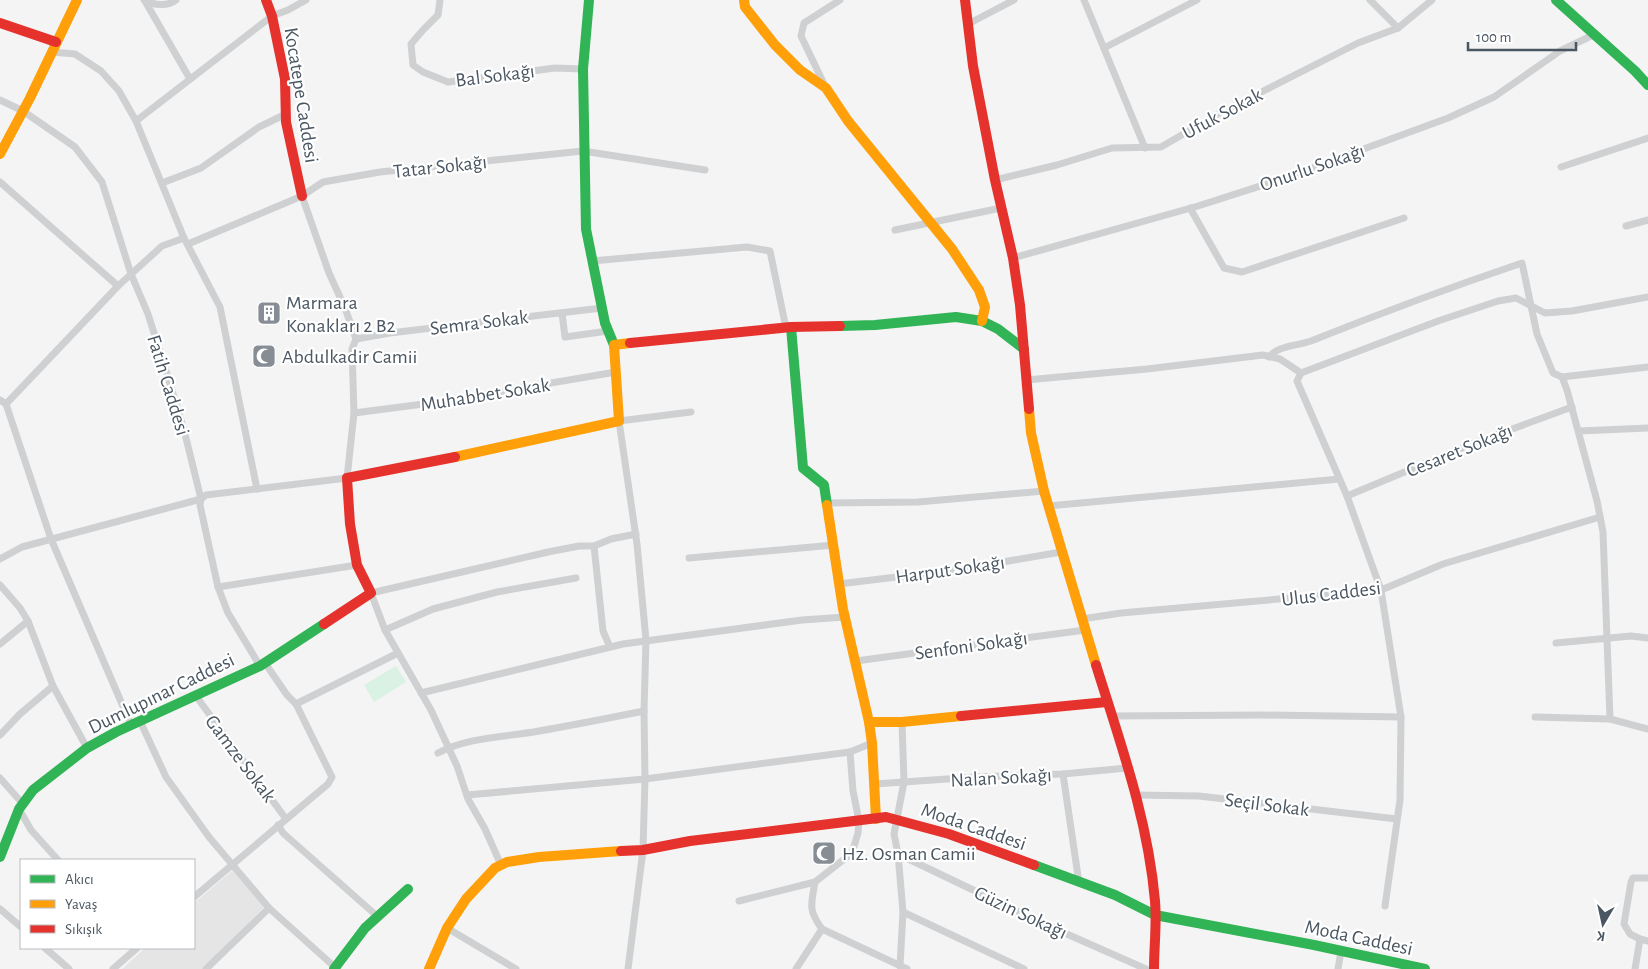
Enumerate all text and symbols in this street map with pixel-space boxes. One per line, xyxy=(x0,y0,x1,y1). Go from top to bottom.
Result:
scale bar xyxy=(1468,20,1576,52)
street label: Kocatepe Caddesi xyxy=(280,26,322,164)
text: 100 m xyxy=(1476,30,1511,45)
street label: Bal Sokağı xyxy=(454,61,536,91)
street label: Ufuk Sokak xyxy=(1179,85,1266,143)
street label: Onurlu Sokağı xyxy=(1257,141,1367,195)
street label: Tatar Sokağı xyxy=(392,152,488,182)
place label: Marmara Konakları 2 B2 xyxy=(286,293,396,336)
building icon: Marmara Konakları 2 B2 xyxy=(256,300,282,326)
street label: Semra Sokak xyxy=(429,307,529,339)
street label: Fatih Caddesi xyxy=(143,333,193,438)
mosque icon: Abdulkadir Camii xyxy=(251,343,277,369)
place label: Abdulkadir Camii xyxy=(282,347,417,367)
street label: Muhabbet Sokak xyxy=(419,375,551,415)
street label: Cesaret Sokağı xyxy=(1404,421,1515,481)
street label: Harput Sokağı xyxy=(894,552,1006,588)
street label: Ulus Caddesi xyxy=(1280,578,1382,610)
street label: Senfoni Sokağı xyxy=(914,628,1029,664)
street label: Dumlupınar Caddesi xyxy=(85,650,238,738)
street label: Gamze Sokak xyxy=(201,711,279,806)
street label: Nalan Sokağı xyxy=(950,765,1052,791)
street label: Seçil Sokak xyxy=(1223,790,1310,820)
street label: Moda Caddesi xyxy=(918,800,1029,854)
mosque icon: Hz. Osman Camii xyxy=(811,840,837,866)
place label: Hz. Osman Camii xyxy=(842,844,976,864)
legend xyxy=(20,859,195,949)
text: Akıcı xyxy=(65,872,94,887)
street label: Güzin Sokağı xyxy=(971,883,1070,943)
text: Yavaş xyxy=(65,897,97,912)
north arrow xyxy=(1578,899,1628,949)
street label: Moda Caddesi xyxy=(1303,917,1415,959)
text: Sıkışık xyxy=(65,922,102,937)
text: K xyxy=(1595,928,1606,943)

